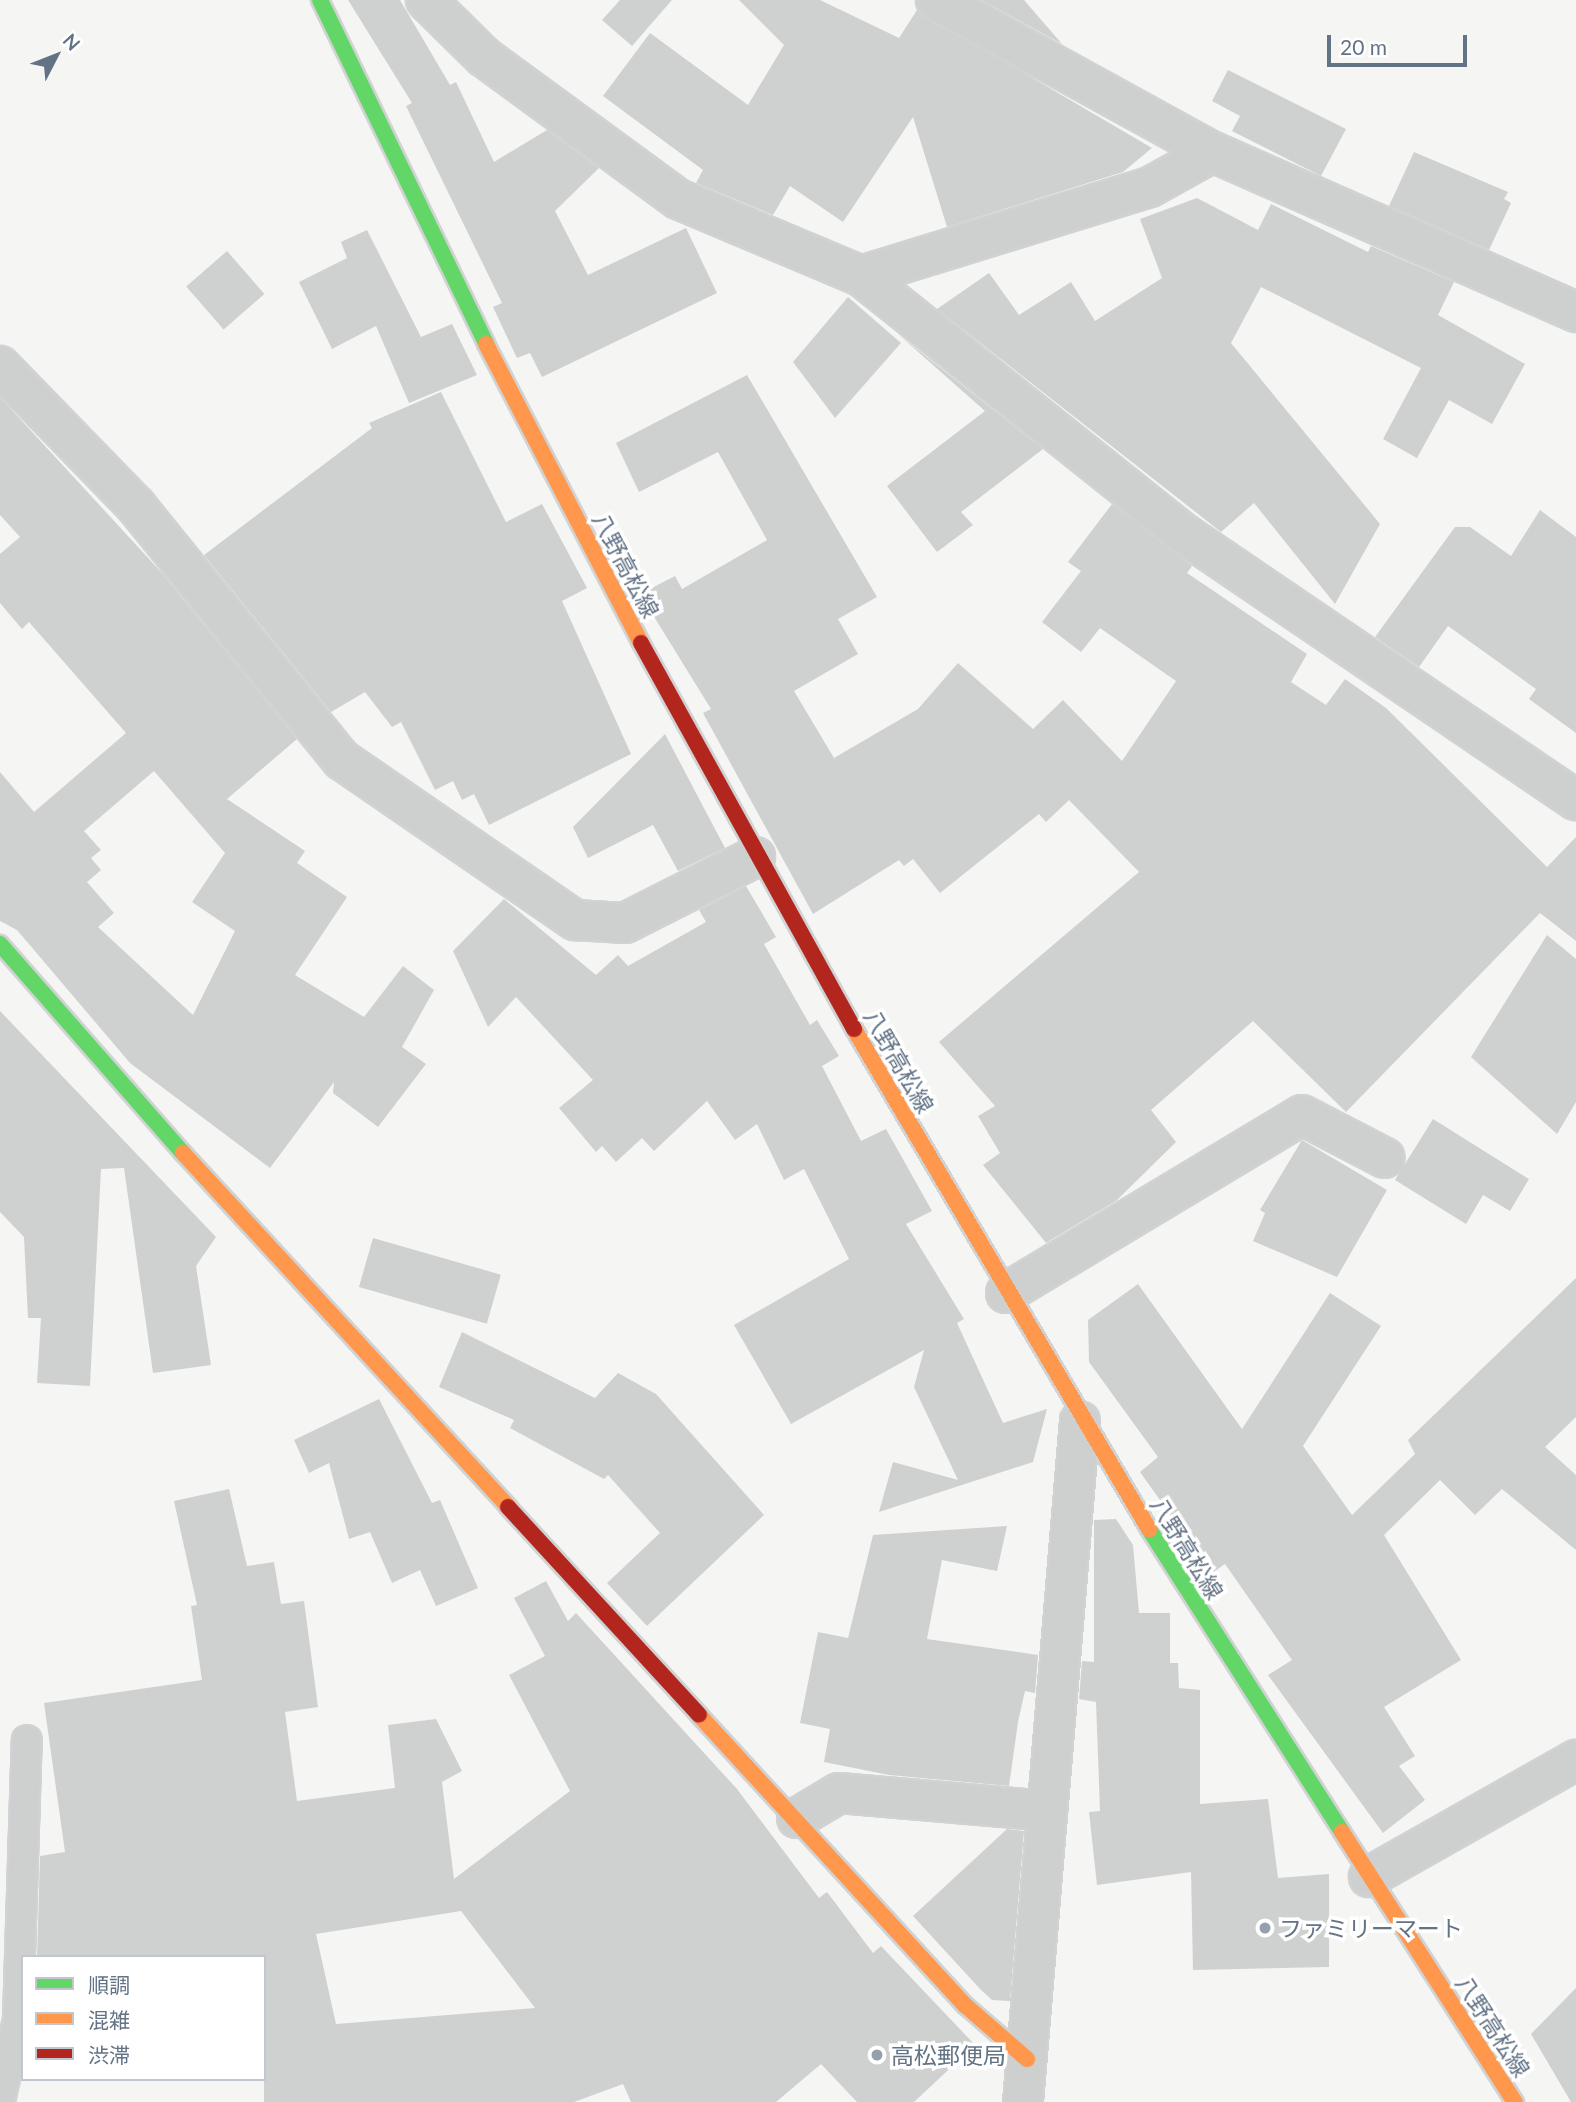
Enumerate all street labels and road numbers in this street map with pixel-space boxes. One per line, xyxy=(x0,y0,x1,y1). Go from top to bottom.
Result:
street label: 八野高松線 xyxy=(587,508,665,622)
street label: 八野高松線 xyxy=(858,1004,940,1118)
street label: 八野高松線 xyxy=(1145,1492,1229,1604)
street label: 八野高松線 xyxy=(1450,1970,1536,2082)

